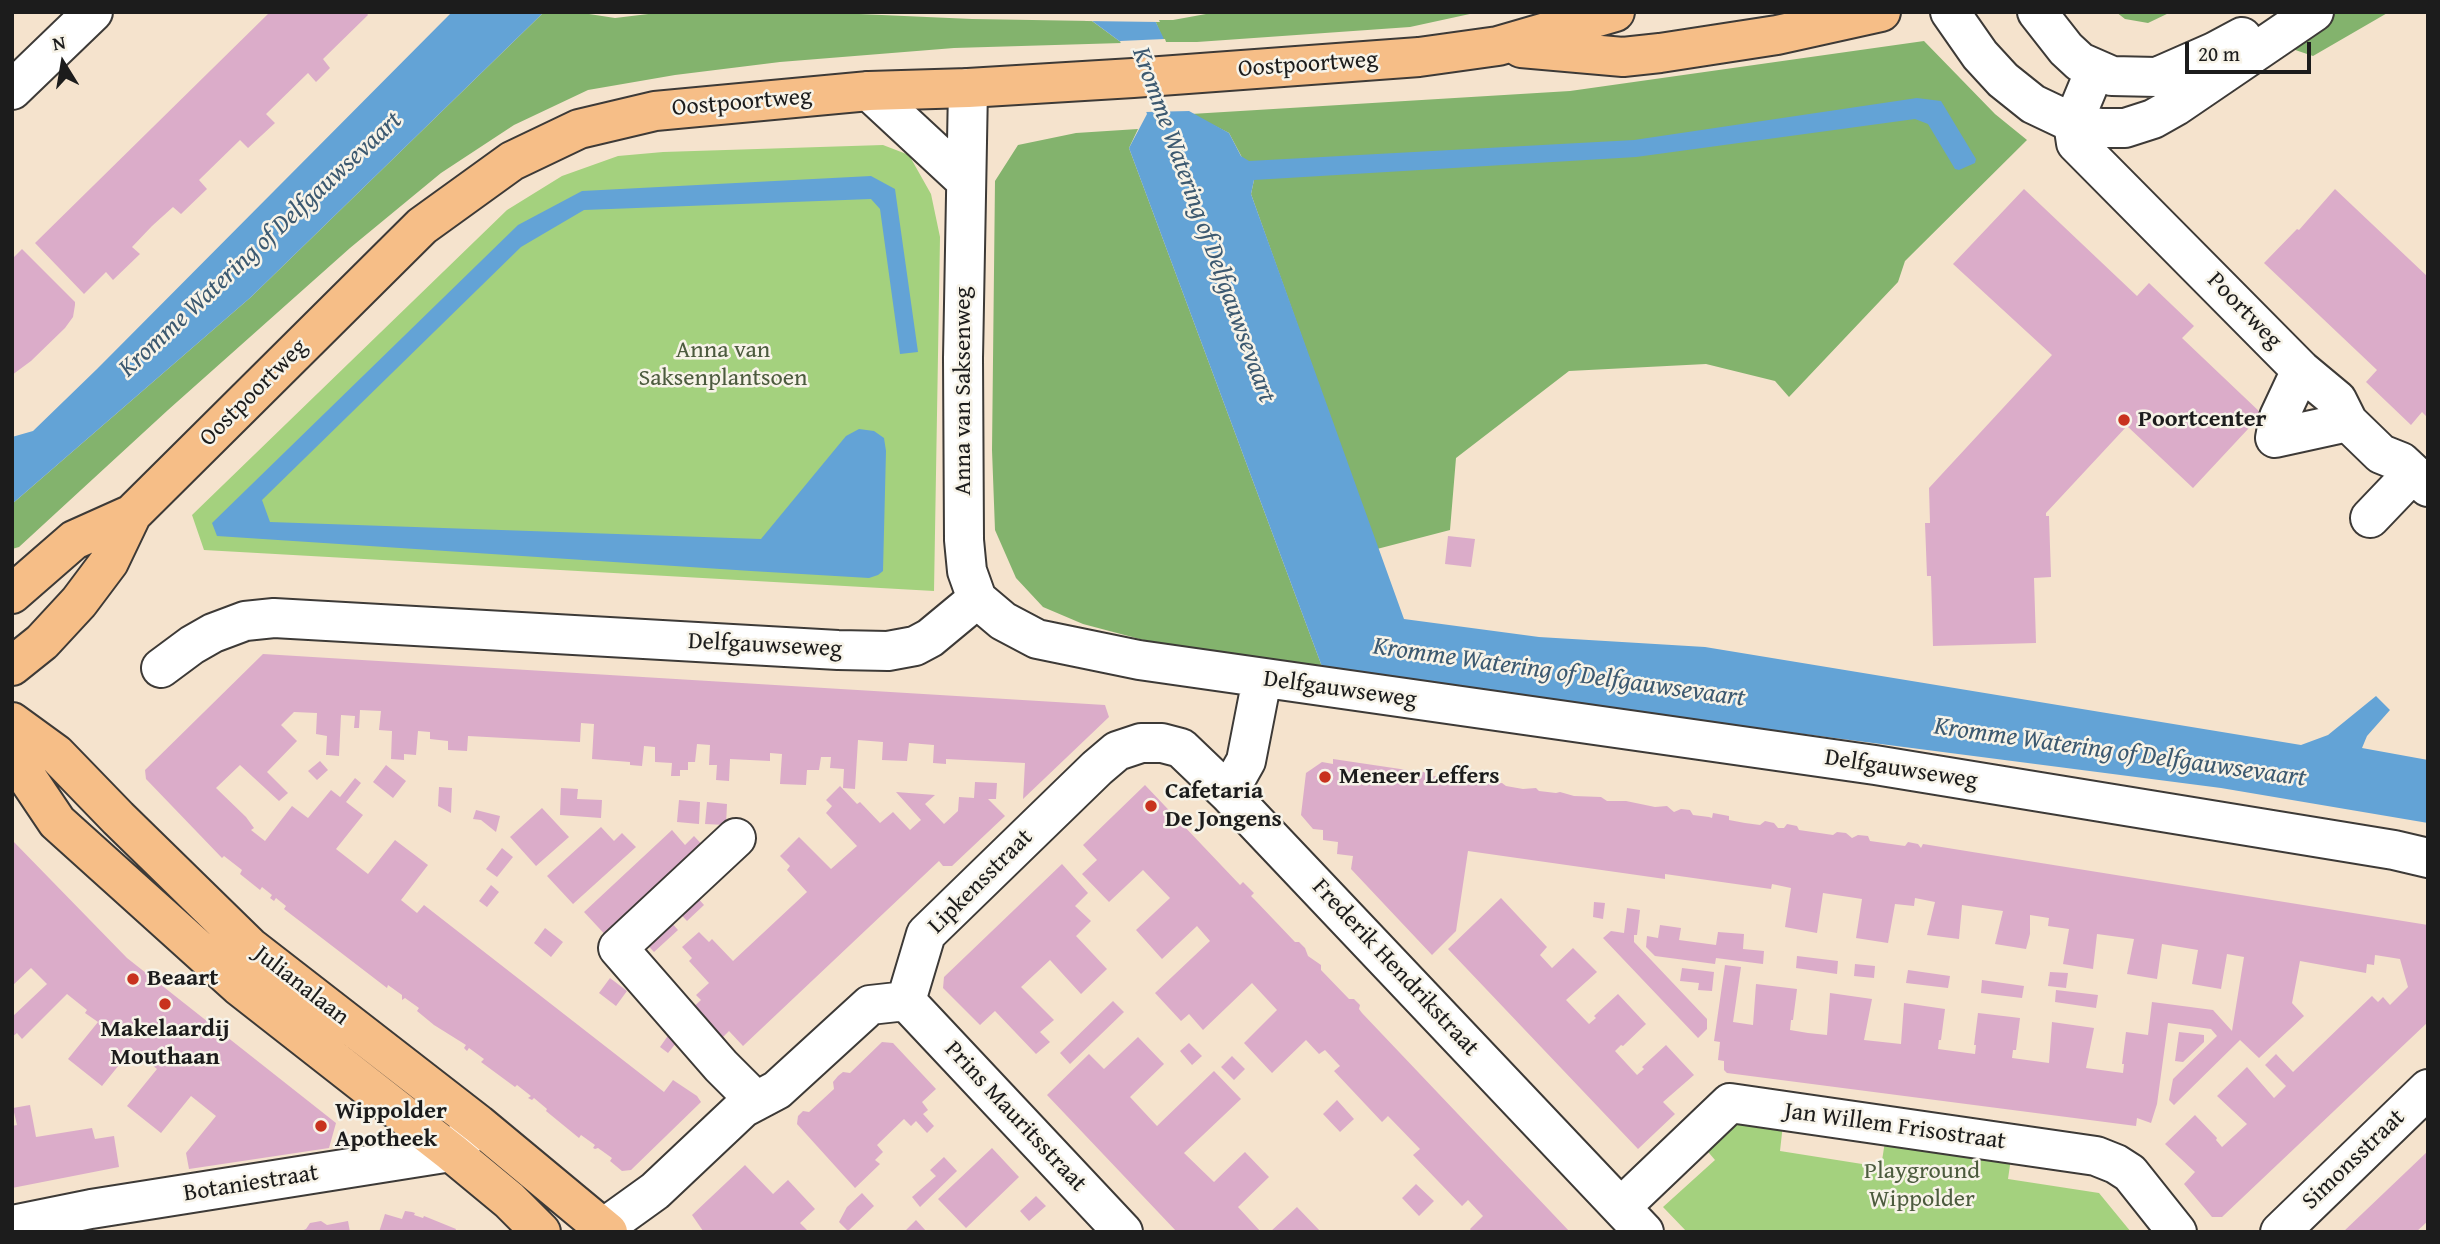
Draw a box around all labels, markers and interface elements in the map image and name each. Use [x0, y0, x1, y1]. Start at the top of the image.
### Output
text: N [50, 27, 68, 57]
north arrow [28, 28, 98, 98]
scale bar [2188, 28, 2314, 72]
text: 20 m [2198, 38, 2240, 69]
water label: Kromme Watering of Delfgauwsevaart [1124, 43, 1282, 407]
street label: Oostpoortweg [1237, 46, 1379, 84]
street label: Oostpoortweg [671, 83, 813, 123]
water label: Kromme Watering of Delfgauwsevaart [113, 106, 409, 384]
street label: Poortweg [2200, 267, 2288, 355]
street label: Anna van Saksenweg [950, 287, 978, 495]
street label: Oostpoortweg [194, 333, 314, 453]
park label: Anna van Saksenplantsoen [638, 337, 808, 393]
place label: Poortcenter [2138, 406, 2267, 434]
marker: Poortcenter [2116, 412, 2132, 428]
street label: Delfgauwseweg [687, 628, 843, 664]
water label: Kromme Watering of Delfgauwsevaart [1371, 631, 1747, 715]
street label: Delfgauwseweg [1262, 665, 1418, 715]
water label: Kromme Watering of Delfgauwsevaart [1932, 711, 2308, 795]
street label: Delfgauwseweg [1823, 744, 1979, 796]
place label: Meneer Leffers [1339, 763, 1500, 791]
marker: Meneer Leffers [1317, 769, 1333, 785]
place label: Cafetaria De Jongens [1165, 778, 1282, 834]
marker: Cafetaria De Jongens [1143, 798, 1159, 814]
street label: Lipkensstraat [923, 824, 1039, 940]
street label: Frederik Hendrikstraat [1305, 873, 1485, 1063]
street label: Julianalaan [248, 940, 354, 1032]
place label: Beaart [147, 965, 218, 993]
marker: Beaart [125, 971, 141, 987]
marker: Makelaardij Mouthaan [157, 996, 173, 1012]
place label: Makelaardij Mouthaan [100, 1016, 230, 1072]
street label: Prins Mauritsstraat [938, 1036, 1092, 1198]
street label: Jan Willem Frisostraat [1782, 1097, 2008, 1157]
place label: Wippolder Apotheek [335, 1098, 447, 1154]
street label: Simonsstraat [2296, 1104, 2412, 1216]
marker: Wippolder Apotheek [313, 1118, 329, 1134]
park label: Playground Wippolder [1864, 1158, 1980, 1214]
street label: Botaniestraat [182, 1159, 320, 1209]

